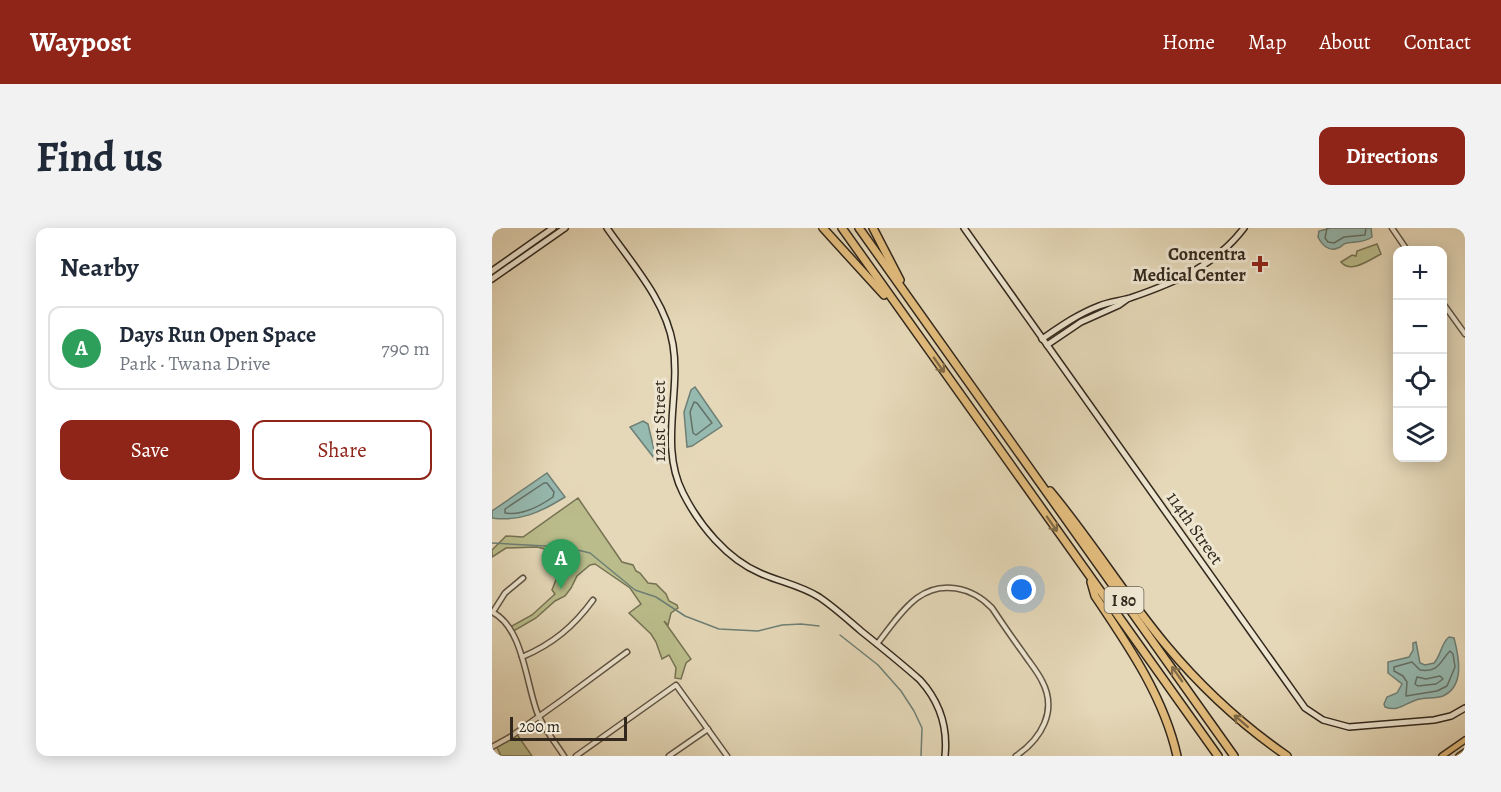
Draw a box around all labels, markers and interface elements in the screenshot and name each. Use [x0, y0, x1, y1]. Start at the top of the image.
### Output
text: Waypost [30, 23, 131, 61]
text: Home [1162, 28, 1215, 56]
text: Map [1248, 28, 1286, 56]
text: About [1319, 28, 1371, 56]
text: Contact [1404, 28, 1471, 56]
button: Directions [1319, 127, 1465, 185]
text: Find us [36, 128, 163, 185]
place label: Concentra Medical Center [1133, 242, 1247, 287]
map controls [1393, 246, 1447, 462]
button: + [1393, 246, 1447, 300]
text: Nearby [60, 250, 139, 285]
marker: Concentra Medical Center [1251, 255, 1269, 273]
button: − [1393, 300, 1447, 354]
text: Days Run Open Space [119, 320, 316, 350]
text: A [75, 335, 88, 362]
text: 790 m [381, 335, 430, 362]
text: Park · Twana Drive [119, 350, 271, 377]
button: locate [1393, 354, 1447, 408]
one-way arrow [933, 356, 945, 373]
street label: 121st Street [647, 380, 671, 462]
button: layers [1393, 408, 1447, 462]
button: Save [60, 420, 240, 480]
button: Share [252, 420, 432, 480]
street label: 114th Street [1161, 487, 1229, 569]
one-way arrow [1046, 516, 1058, 532]
pin: A [542, 540, 580, 589]
your location [1007, 575, 1036, 604]
road number: I 80 [1104, 587, 1144, 613]
one-way arrow [1171, 666, 1183, 682]
scale bar [510, 714, 627, 742]
one-way arrow [1233, 714, 1249, 727]
text: 200 m [519, 716, 560, 738]

